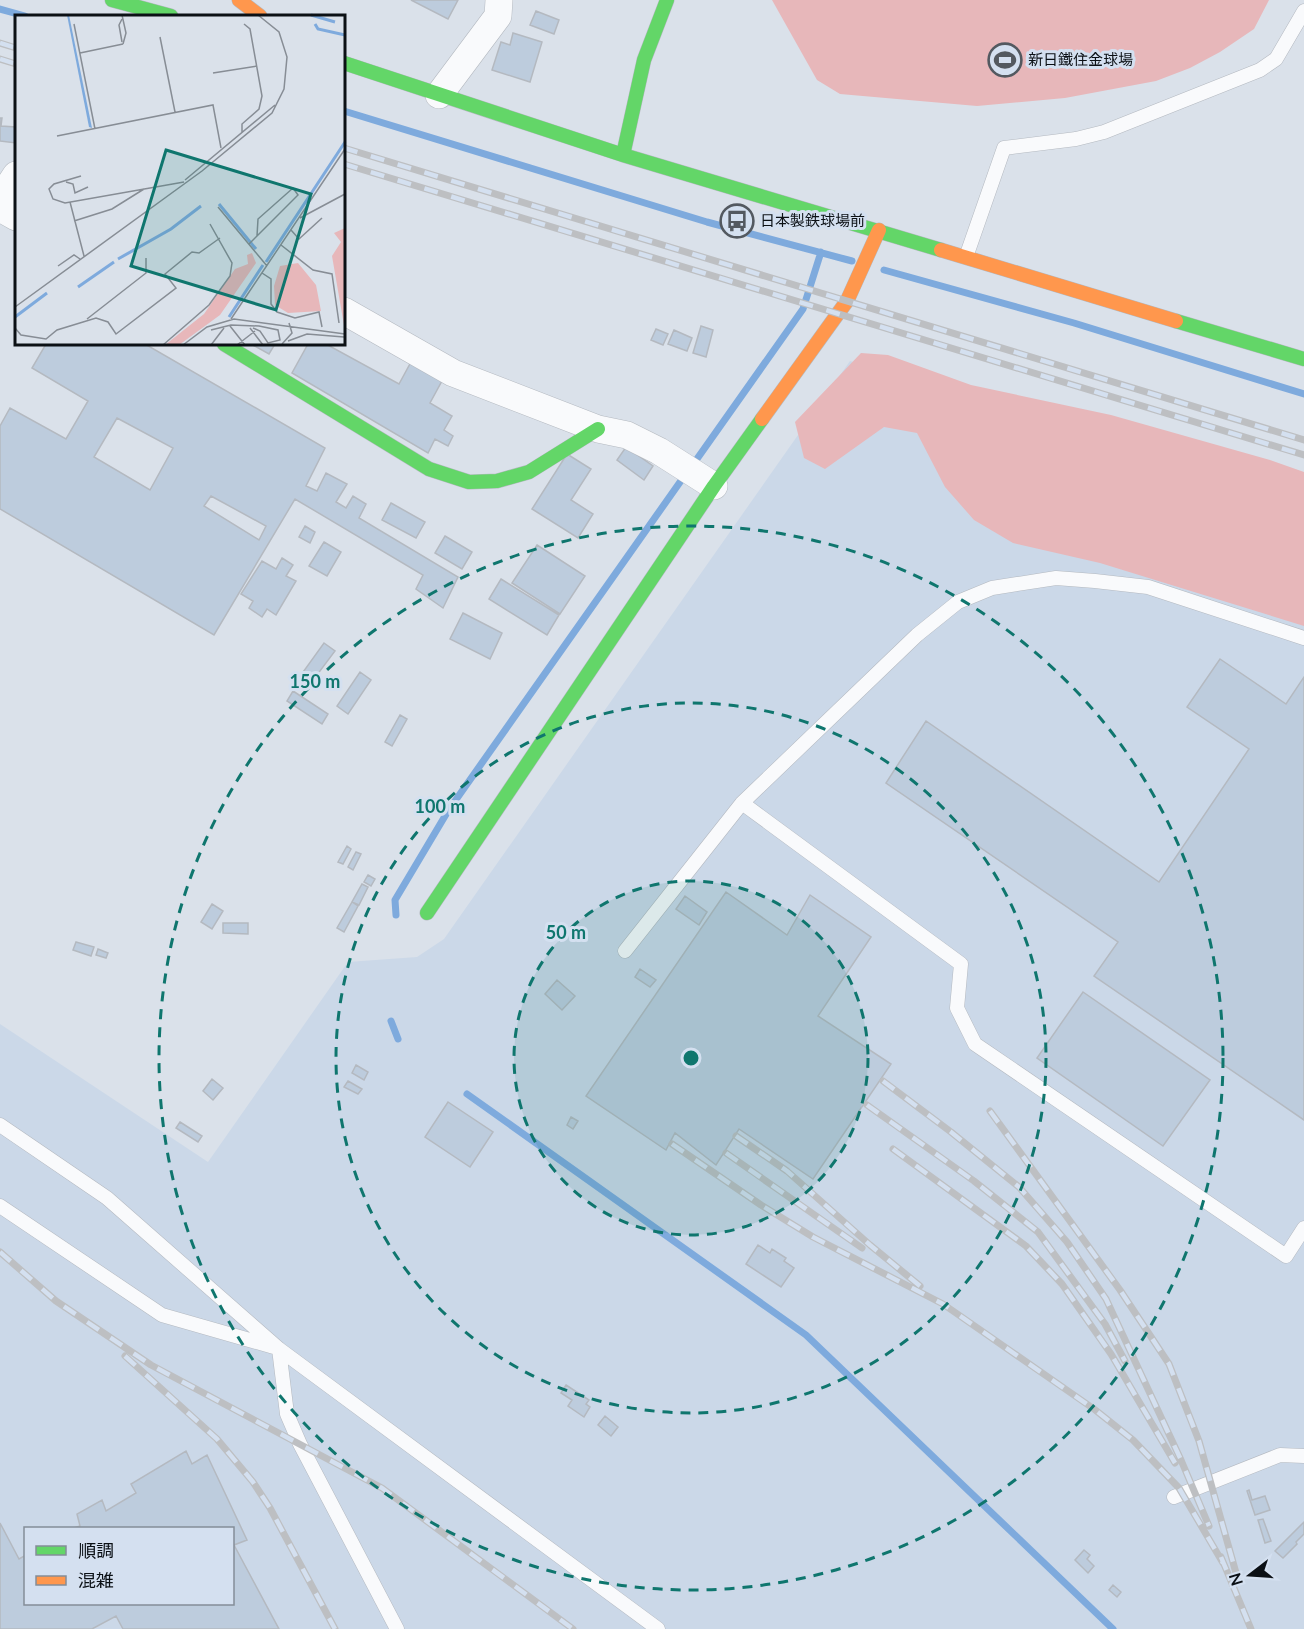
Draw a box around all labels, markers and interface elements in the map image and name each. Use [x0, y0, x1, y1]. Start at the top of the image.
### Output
inset map [15, 15, 345, 345]
sports icon: 新日鐵住金球場 [987, 42, 1023, 78]
place label: 新日鐵住金球場 [1028, 50, 1133, 68]
bus stop icon: 日本製鉄球場前 [719, 203, 755, 239]
place label: 日本製鉄球場前 [760, 211, 865, 229]
text: 150 m [290, 670, 340, 692]
text: 100 m [415, 795, 465, 817]
text: 50 m [546, 921, 586, 943]
centre of rings [681, 1048, 701, 1068]
legend [24, 1527, 234, 1605]
text: 順調 [78, 1539, 114, 1561]
north arrow [1220, 1545, 1280, 1605]
text: 混雑 [78, 1569, 114, 1591]
text: N [1224, 1571, 1246, 1588]

